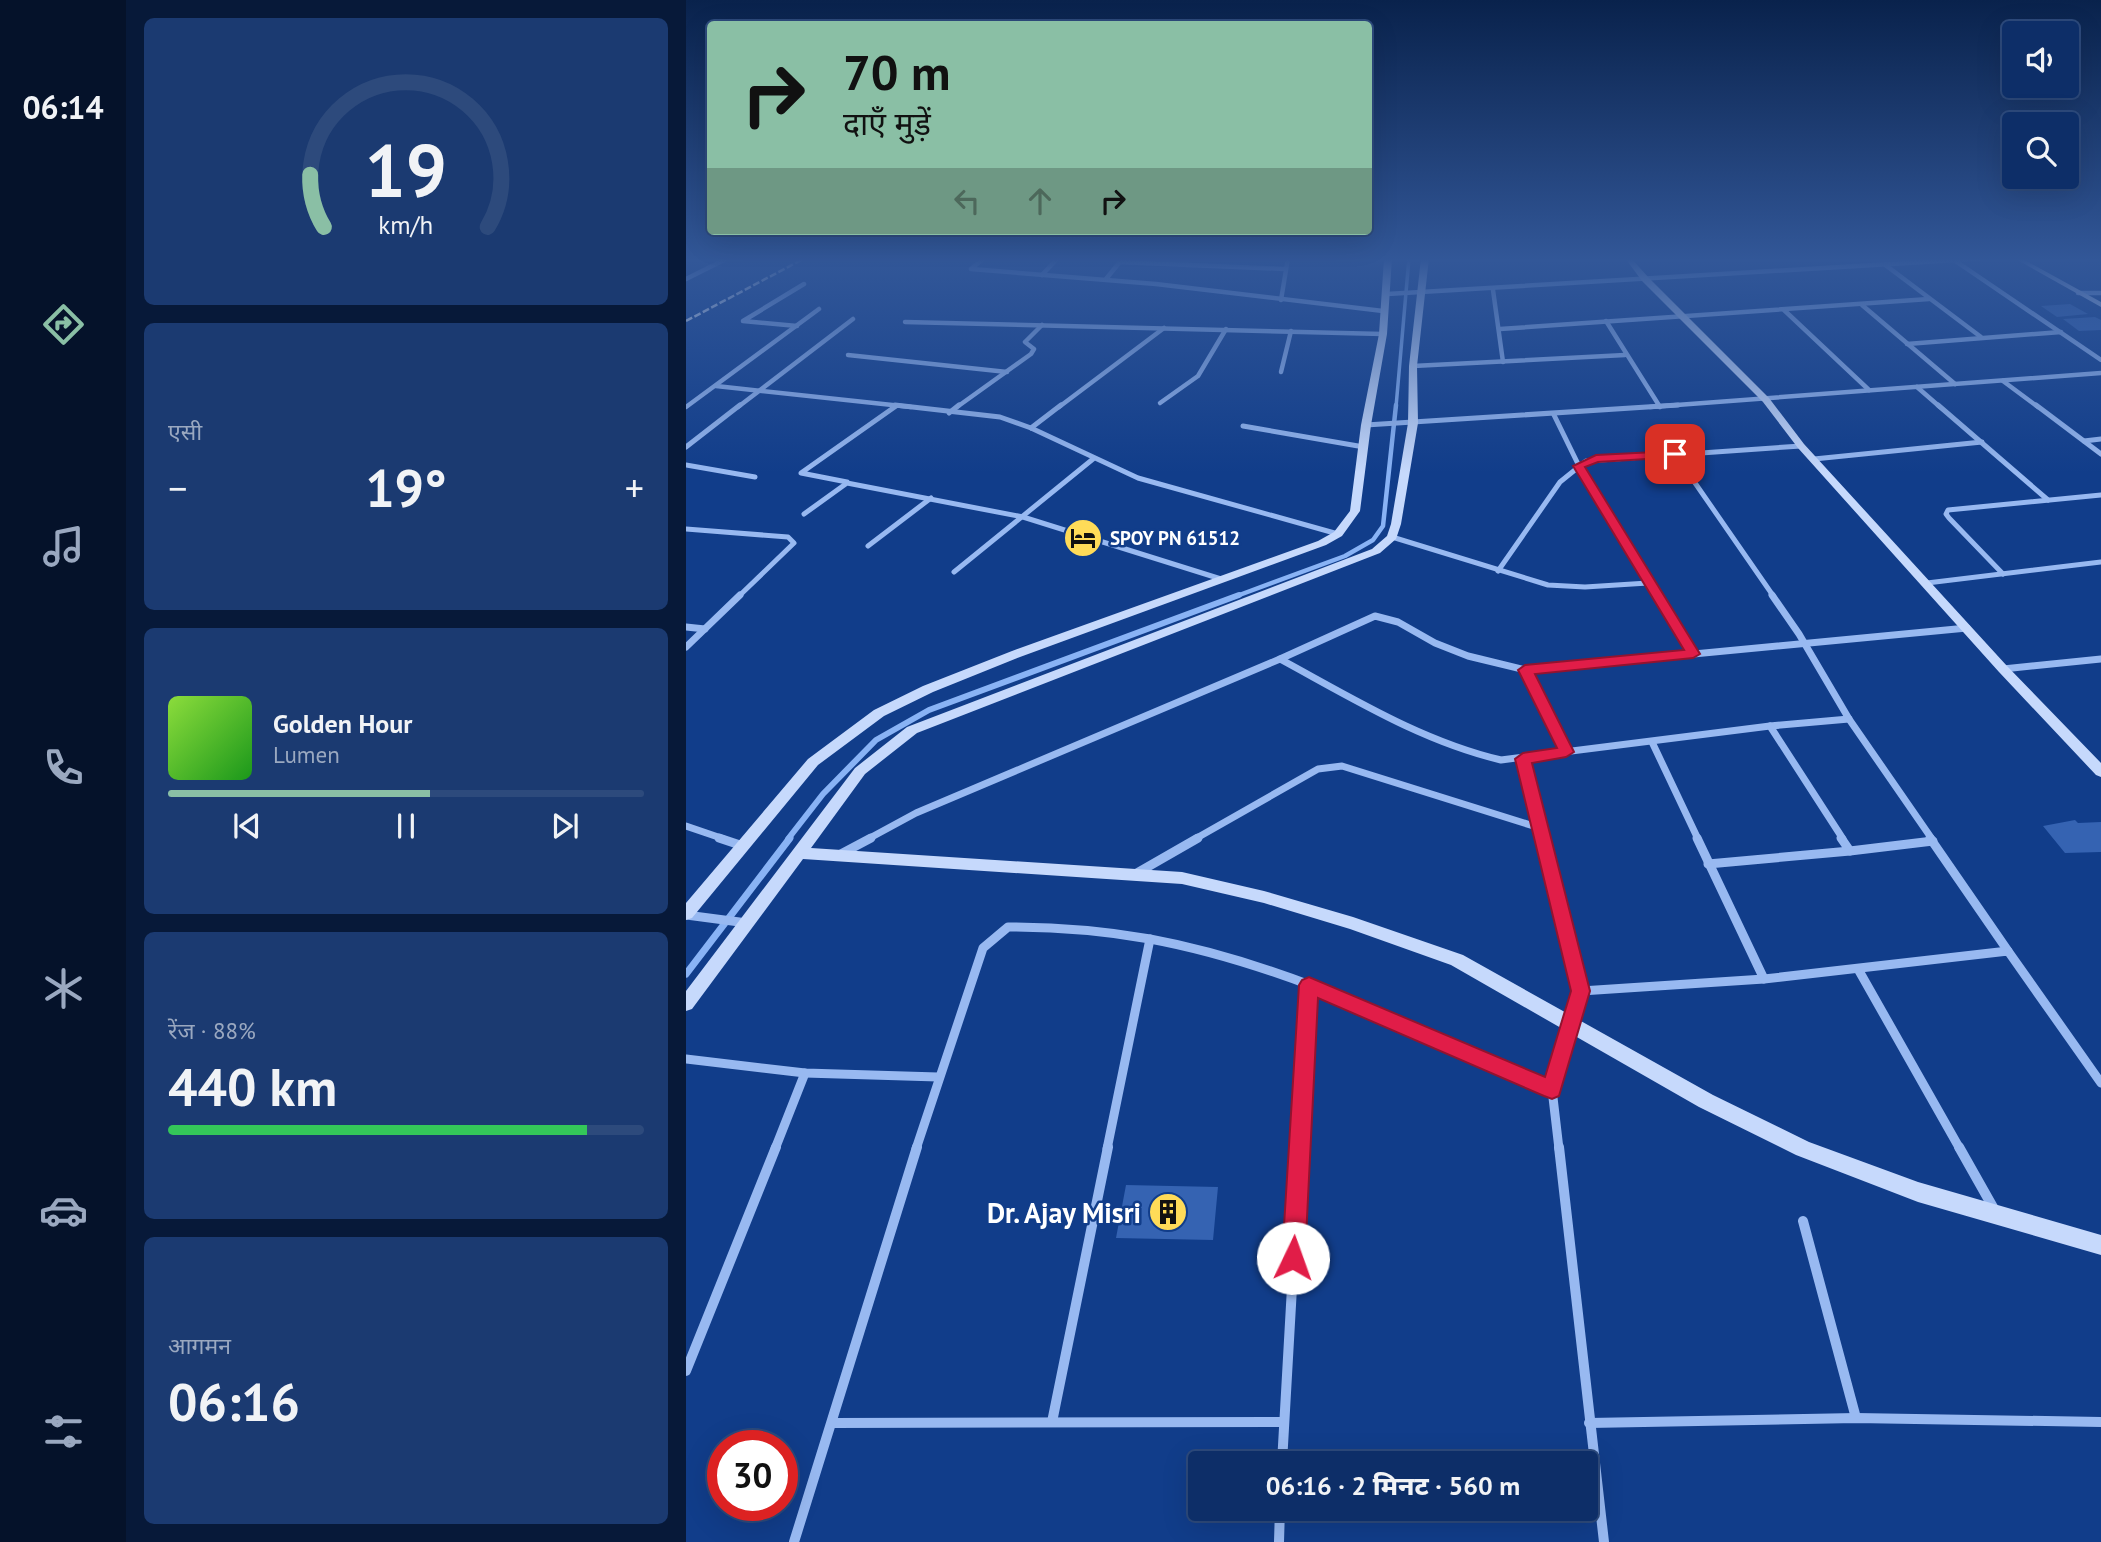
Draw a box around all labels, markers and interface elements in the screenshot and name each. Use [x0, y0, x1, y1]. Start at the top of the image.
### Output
map controls [2002, 21, 2079, 189]
button: sound [2002, 21, 2079, 98]
text: 70 m [843, 40, 950, 104]
icon: right [728, 49, 819, 140]
text: 06:14 [22, 86, 104, 128]
text: दाएँ मुड़ें [843, 102, 931, 144]
button: search [2002, 112, 2079, 189]
text: 19 [365, 124, 447, 218]
icon: left [948, 182, 986, 220]
icon: ahead [1021, 182, 1059, 220]
icon: right [1094, 182, 1132, 220]
text: km/h [379, 209, 433, 241]
icon: directions [39, 300, 88, 349]
text: एसी [168, 417, 202, 446]
pin [1645, 424, 1705, 484]
icon: arrive [1656, 435, 1694, 473]
text: 19° [365, 454, 447, 521]
text: − [168, 463, 187, 512]
text: + [625, 463, 644, 512]
hotel icon: SPOY PN 61512 [1062, 517, 1104, 559]
icon: music [39, 522, 88, 571]
place label: SPOY PN 61512 [1110, 526, 1240, 550]
text: Golden Hour [273, 707, 412, 740]
text: Lumen [273, 740, 340, 769]
icon: phone [39, 743, 88, 792]
icon: previous [228, 807, 266, 845]
icon: pause [387, 807, 425, 845]
icon: next [546, 807, 584, 845]
icon: climate [39, 964, 88, 1013]
text: रेंज · 88% [168, 1016, 256, 1045]
text: 440 km [168, 1053, 337, 1120]
icon: car [39, 1186, 88, 1235]
building icon: Dr. Ajay Misri [1147, 1191, 1189, 1233]
place label: Dr. Ajay Misri [987, 1194, 1141, 1231]
position arrow [1256, 1221, 1330, 1295]
text: आगमन [168, 1331, 231, 1360]
text: 06:16 [168, 1368, 300, 1435]
icon: filters [39, 1407, 88, 1456]
speed limit sign: 30 [707, 1430, 798, 1521]
text: 06:16 · 2 मिनट · 560 m [1266, 1469, 1520, 1502]

